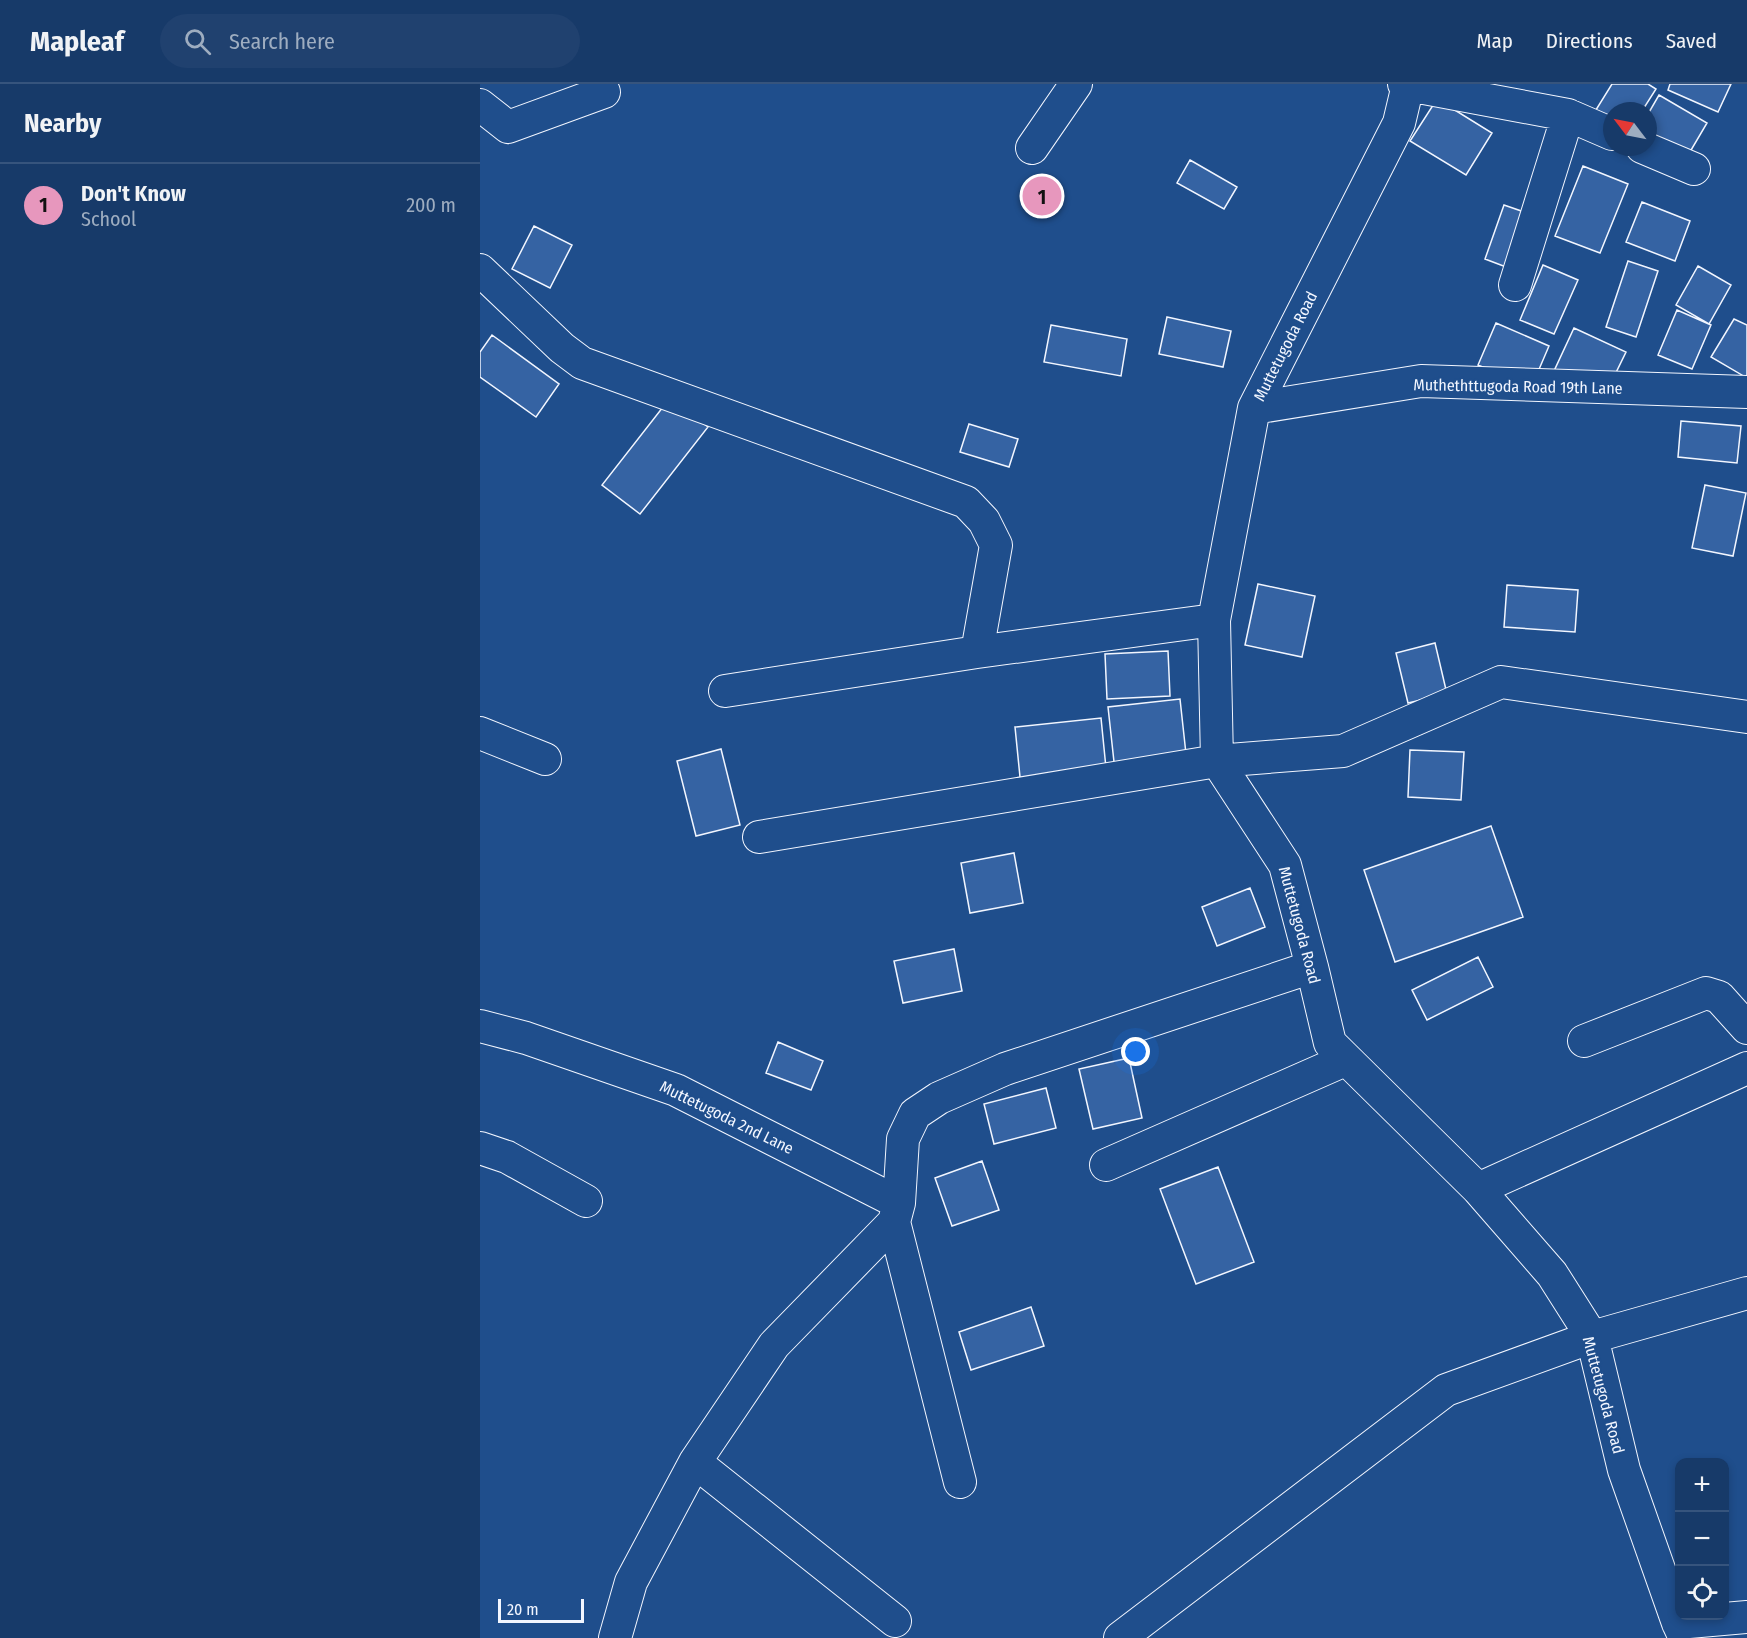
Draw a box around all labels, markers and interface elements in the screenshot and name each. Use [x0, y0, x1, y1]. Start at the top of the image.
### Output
search box [160, 14, 580, 68]
text: Mapleaf [30, 25, 124, 58]
icon: search [181, 25, 214, 58]
text: Search here [229, 28, 335, 55]
text: Map [1476, 28, 1513, 54]
text: Directions [1546, 28, 1633, 54]
text: Saved [1666, 28, 1717, 54]
north arrow [1603, 102, 1657, 156]
text: Nearby [24, 108, 101, 139]
pin: 1 [1022, 174, 1062, 218]
text: Don't Know [81, 180, 186, 207]
text: 1 [39, 193, 48, 217]
text: 200 m [406, 193, 456, 217]
text: School [81, 207, 136, 231]
street label: Muttetugoda Road [1250, 288, 1321, 404]
street label: Muthethttugoda Road 19th Lane [1413, 375, 1623, 398]
street label: Muttetugoda Road [1275, 864, 1324, 986]
your location [1121, 1037, 1150, 1066]
street label: Muttetugoda 2nd Lane [657, 1077, 797, 1158]
street label: Muttetugoda Road [1579, 1334, 1628, 1456]
map controls [1675, 1458, 1729, 1620]
button: + [1675, 1458, 1729, 1512]
button: − [1675, 1512, 1729, 1566]
button: locate [1675, 1566, 1729, 1620]
scale bar [498, 1596, 584, 1624]
text: 20 m [507, 1600, 538, 1619]

